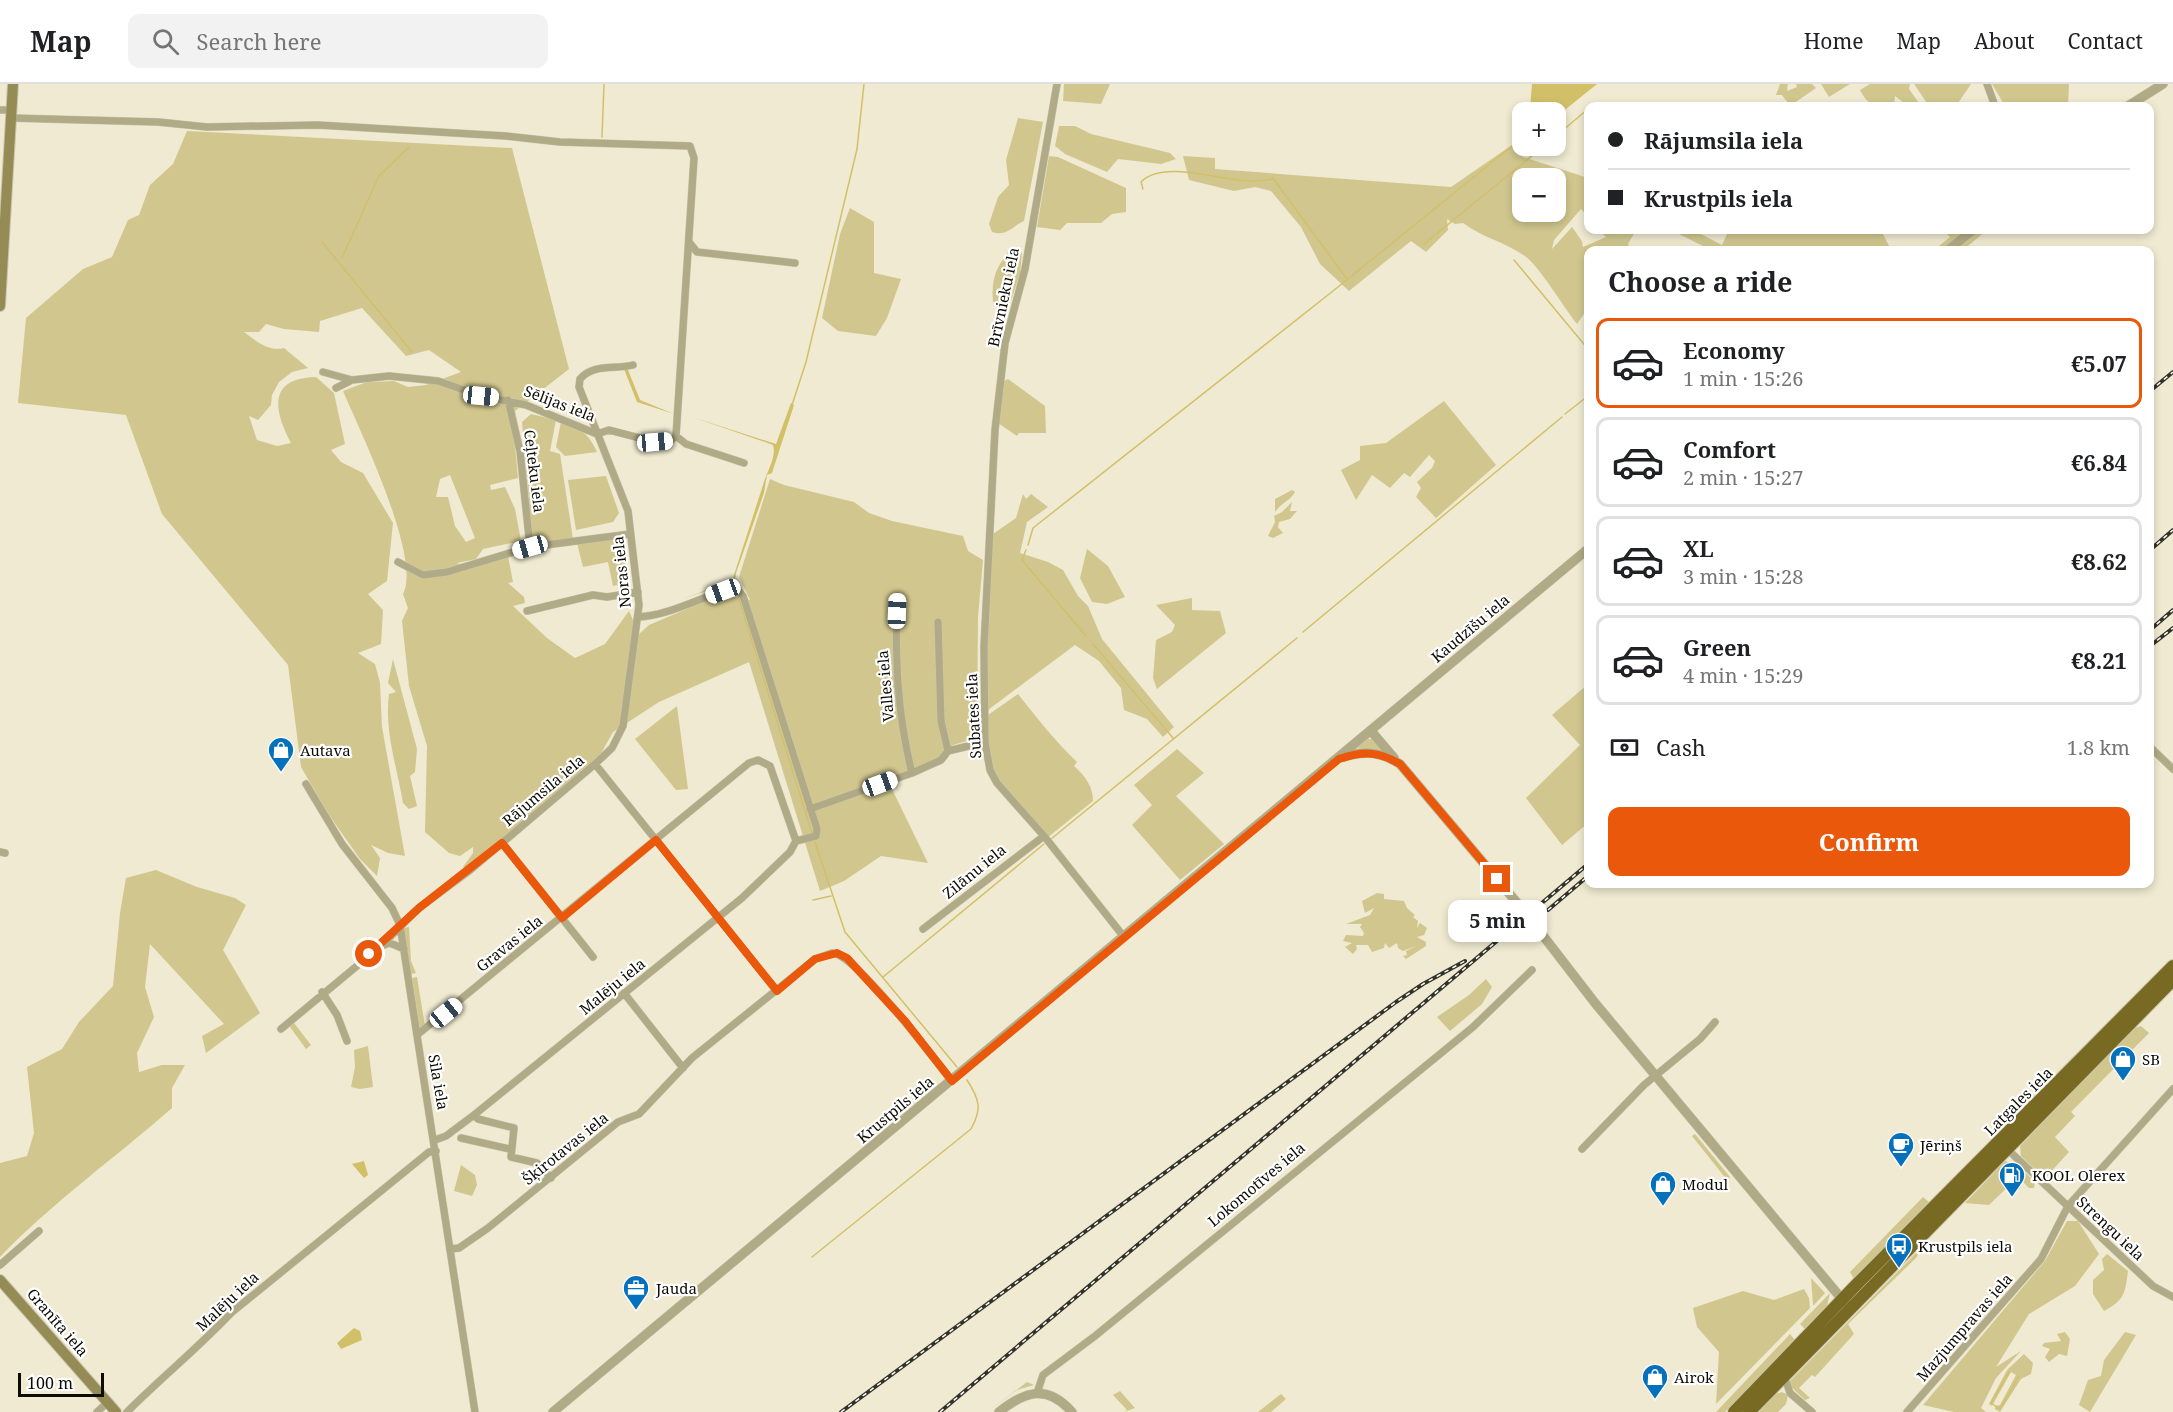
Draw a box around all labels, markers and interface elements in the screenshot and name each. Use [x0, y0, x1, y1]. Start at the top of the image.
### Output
search box [128, 14, 548, 68]
text: Map [30, 22, 92, 60]
icon: search [149, 25, 182, 58]
text: Search here [197, 26, 321, 56]
text: Home [1804, 27, 1864, 55]
text: Map [1897, 27, 1941, 55]
text: About [1974, 27, 2035, 55]
text: Contact [2068, 27, 2143, 55]
map controls [1512, 102, 1566, 222]
button: + [1512, 102, 1566, 156]
text: Rājumsila iela [1644, 125, 1803, 155]
button: − [1512, 168, 1566, 222]
text: Krustpils iela [1644, 183, 1793, 213]
street label: Brīvnieku iela [983, 246, 1023, 348]
text: Choose a ride [1608, 263, 1793, 300]
text: Economy [1683, 335, 1785, 365]
icon: car [1611, 336, 1665, 390]
text: €5.07 [2071, 348, 2127, 378]
text: 1 min · 15:26 [1683, 365, 1803, 392]
street label: Sēlijas iela [521, 380, 599, 426]
car [462, 385, 500, 407]
street label: Ceļteku iela [520, 428, 550, 514]
car [636, 431, 674, 453]
text: Comfort [1683, 434, 1776, 464]
icon: car [1611, 435, 1665, 489]
text: €6.84 [2071, 447, 2127, 477]
text: 2 min · 15:27 [1683, 464, 1803, 491]
car [510, 533, 550, 561]
text: XL [1683, 533, 1714, 563]
icon: car [1611, 534, 1665, 588]
street label: Noras iela [607, 535, 635, 609]
text: €8.62 [2071, 546, 2127, 576]
text: 3 min · 15:28 [1683, 563, 1803, 590]
car [703, 576, 743, 606]
street label: Kaudzīšu iela [1427, 589, 1513, 667]
car [887, 593, 907, 629]
text: Green [1683, 632, 1751, 662]
icon: car [1611, 633, 1665, 687]
text: €8.21 [2071, 645, 2127, 675]
street label: Valles iela [872, 649, 898, 723]
text: 4 min · 15:29 [1683, 662, 1803, 689]
street label: Subates iela [961, 673, 985, 759]
icon: cash [1608, 731, 1641, 764]
text: Cash [1656, 732, 1706, 762]
text: 1.8 km [2067, 734, 2130, 761]
shop icon: Autava [266, 735, 296, 773]
place label: Autava [300, 740, 351, 760]
street label: Rājumsila iela [498, 750, 588, 830]
car [860, 769, 900, 799]
button: Confirm [1608, 807, 2130, 876]
street label: Zilānu iela [938, 839, 1010, 903]
route end [1483, 865, 1510, 892]
callout: 5 min [1448, 900, 1546, 942]
text: 5 min [1469, 907, 1526, 934]
street label: Gravas iela [472, 910, 546, 976]
route start [355, 940, 382, 967]
street label: Malēju iela [575, 953, 649, 1019]
car [426, 995, 466, 1031]
shop icon: SB [2108, 1044, 2138, 1082]
place label: SB [2142, 1049, 2160, 1069]
street label: Sila iela [424, 1053, 454, 1111]
street label: Latgales iela [1980, 1063, 2056, 1139]
street label: Krustpils iela [852, 1071, 938, 1147]
street label: Šķirotavas iela [518, 1107, 612, 1189]
cafe icon: Jēriņš [1886, 1130, 1916, 1168]
place label: Jēriņš [1919, 1135, 1962, 1155]
street label: Lokomotīves iela [1203, 1137, 1309, 1231]
fuel station icon: KOOL Olerex [1997, 1160, 2027, 1198]
place label: KOOL Olerex [2032, 1165, 2126, 1185]
shop icon: Modul [1648, 1169, 1678, 1207]
place label: Modul [1682, 1174, 1728, 1194]
street label: Strengu iela [2073, 1191, 2149, 1265]
bus stop icon: Krustpils iela [1884, 1231, 1914, 1269]
place label: Krustpils iela [1918, 1236, 2012, 1256]
street label: Malēju iela [191, 1267, 263, 1335]
street label: Mazjumpravas iela [1912, 1269, 2016, 1385]
office icon: Jauda [621, 1273, 651, 1311]
place label: Jauda [655, 1278, 697, 1298]
street label: Granīta iela [23, 1284, 93, 1360]
shop icon: Airok [1640, 1362, 1670, 1400]
place label: Airok [1674, 1367, 1714, 1387]
scale bar [18, 1370, 104, 1398]
text: 100 m [27, 1372, 73, 1394]

